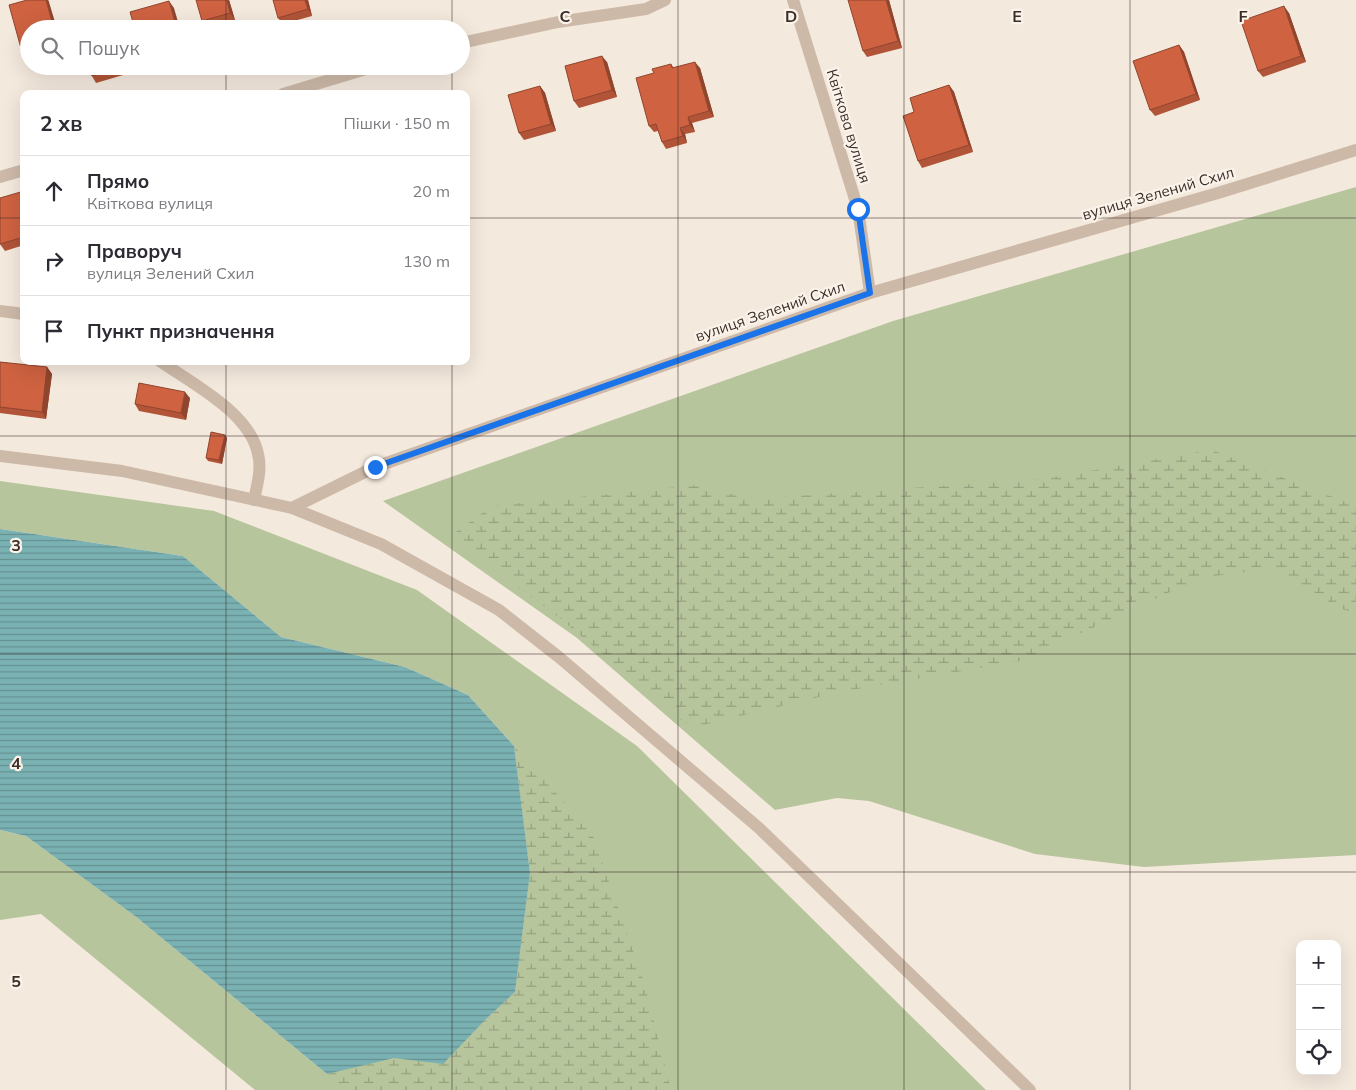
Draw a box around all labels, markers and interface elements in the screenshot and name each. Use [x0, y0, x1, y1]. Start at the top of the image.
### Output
text: C [560, 6, 571, 26]
text: D [785, 6, 797, 26]
text: E [1012, 6, 1022, 26]
text: F [1238, 6, 1248, 26]
search box [20, 20, 470, 75]
icon: search [38, 34, 66, 62]
text: Пошук [78, 36, 140, 60]
street label: Квіткова вулиця [823, 67, 875, 185]
text: 2 хв [40, 110, 82, 136]
text: Пішки · 150 m [344, 113, 450, 133]
street label: вулиця Зелений Схил [1080, 162, 1236, 224]
text: Прямо [87, 169, 149, 193]
icon: ahead [40, 177, 68, 205]
text: 20 m [413, 181, 450, 201]
text: Квіткова вулиця [87, 193, 213, 213]
route start [847, 198, 870, 221]
text: Праворуч [87, 239, 182, 263]
icon: right [40, 247, 68, 275]
text: 130 m [403, 251, 450, 271]
text: вулиця Зелений Схил [87, 263, 255, 283]
street label: вулиця Зелений Схил [693, 276, 847, 346]
icon: arrive [40, 317, 68, 345]
text: Пункт призначення [87, 319, 275, 343]
route end [364, 456, 387, 479]
text: 3 [11, 535, 21, 555]
text: 4 [11, 753, 21, 773]
map controls [1296, 940, 1341, 1075]
button: + [1296, 940, 1341, 985]
text: 5 [11, 971, 21, 991]
button: − [1296, 985, 1341, 1030]
button: locate [1296, 1030, 1341, 1075]

